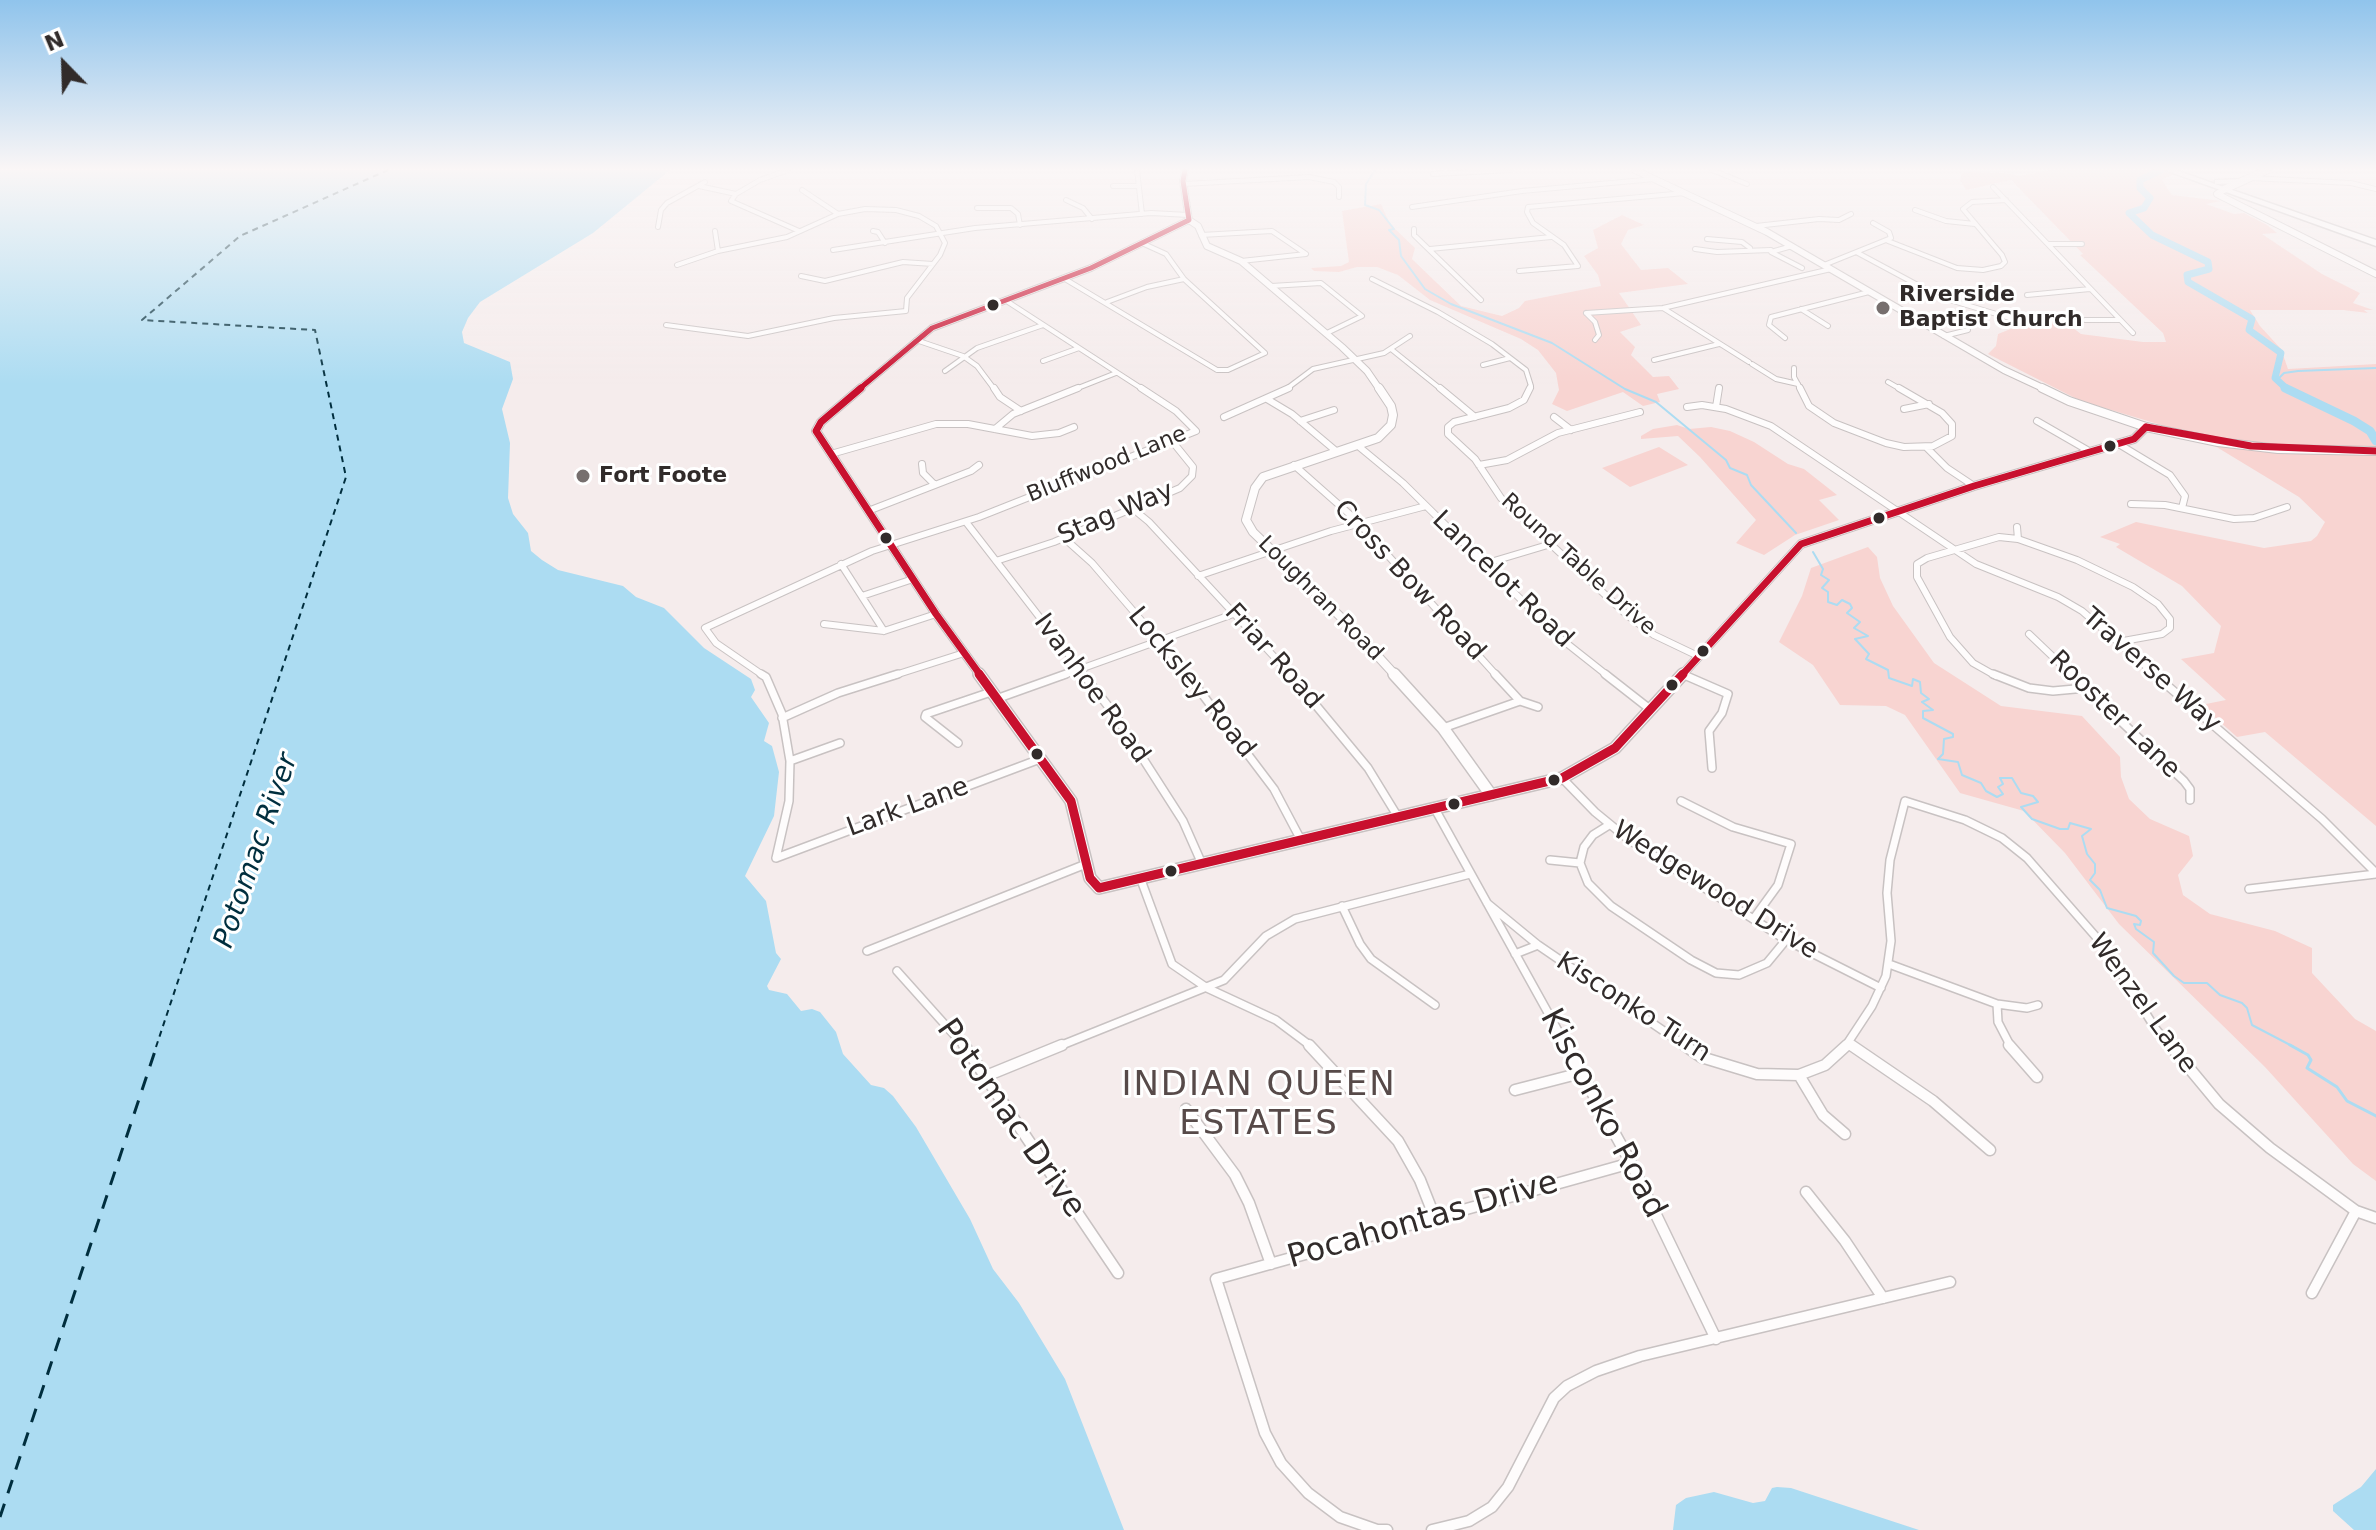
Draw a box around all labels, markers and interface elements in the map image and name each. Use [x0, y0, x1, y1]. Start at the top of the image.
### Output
north arrow [24, 24, 104, 104]
text: N [41, 26, 68, 57]
place label: Riverside Baptist Church [1899, 282, 2083, 334]
unlabelled marker [985, 297, 1001, 313]
marker: Riverside Baptist Church [1874, 299, 1892, 317]
street label: Bluffwood Lane [1024, 421, 1190, 509]
unlabelled marker [2102, 438, 2118, 454]
place label: Fort Foote [599, 463, 727, 489]
marker: Fort Foote [574, 467, 592, 485]
street label: Stag Way [1053, 476, 1179, 552]
street label: Round Table Drive [1495, 489, 1661, 641]
street label: Cross Bow Road [1327, 494, 1491, 668]
street label: Lancelot Road [1425, 505, 1579, 655]
unlabelled marker [1871, 510, 1887, 526]
unlabelled marker [878, 530, 894, 546]
street label: Loughran Road [1252, 531, 1388, 667]
street label: Friar Road [1218, 598, 1328, 716]
street label: Locksley Road [1121, 601, 1261, 765]
street label: Traverse Way [2075, 602, 2227, 740]
street label: Ivanhoe Road [1026, 608, 1156, 770]
unlabelled marker [1695, 643, 1711, 659]
street label: Rooster Lane [2042, 645, 2186, 785]
unlabelled marker [1664, 677, 1680, 693]
unlabelled marker [1029, 746, 1045, 762]
water label: Potomac River [208, 749, 306, 953]
street label: Lark Lane [843, 772, 973, 844]
unlabelled marker [1546, 772, 1562, 788]
unlabelled marker [1446, 796, 1462, 812]
street label: Wedgewood Drive [1607, 815, 1823, 967]
unlabelled marker [1163, 863, 1179, 879]
street label: Wenzel Lane [2081, 928, 2203, 1080]
street label: Kisconko Turn [1550, 946, 1716, 1070]
street label: Kisconko Road [1531, 1003, 1673, 1225]
street label: Potomac Drive [927, 1012, 1093, 1226]
district label: INDIAN QUEEN ESTATES [1121, 1066, 1397, 1146]
street label: Pocahontas Drive [1283, 1164, 1563, 1278]

